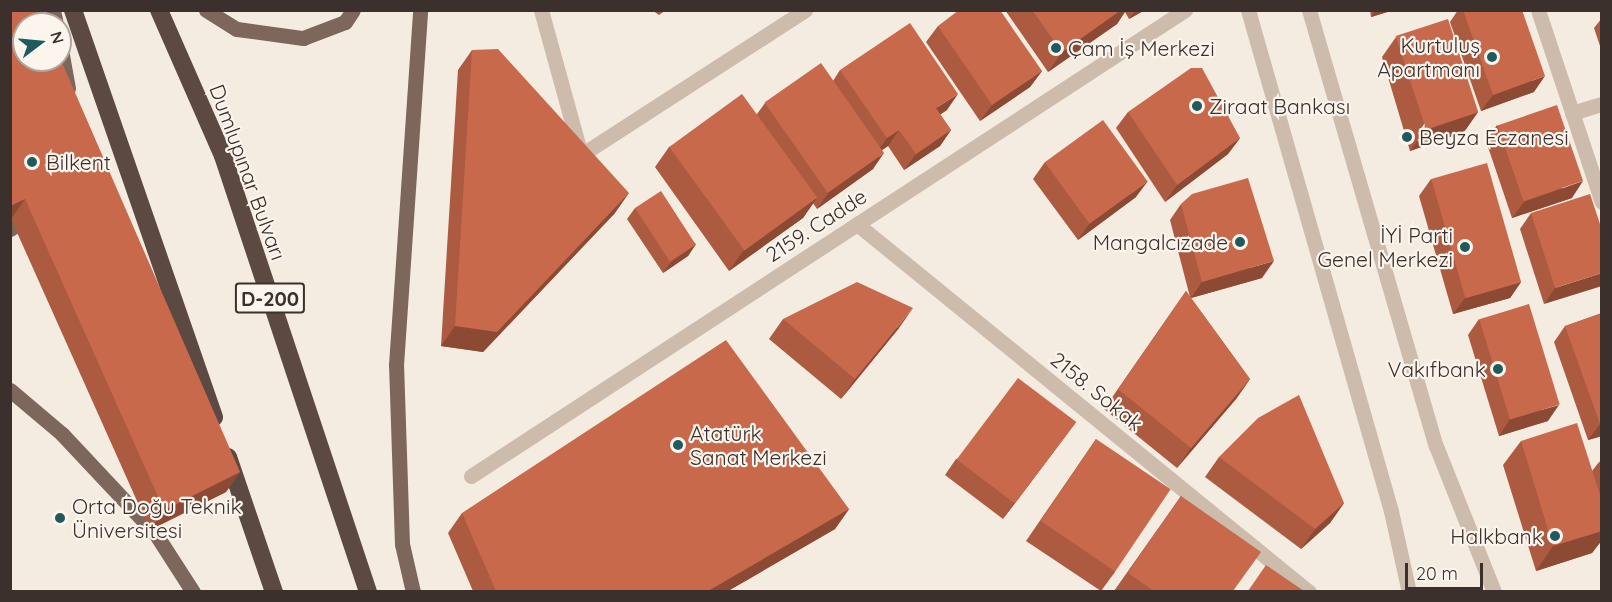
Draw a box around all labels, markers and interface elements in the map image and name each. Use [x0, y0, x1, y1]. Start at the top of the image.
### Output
north arrow [12, 12, 72, 72]
text: N [46, 29, 69, 46]
place label: Kurtuluş Apartmanı [1377, 32, 1480, 82]
place label: Çam İş Merkezi [1068, 35, 1215, 61]
marker: Çam İş Merkezi [1049, 41, 1063, 55]
marker: Kurtuluş Apartmanı [1485, 50, 1499, 64]
street label: Dumlupınar Bulvarı [205, 81, 291, 263]
place label: Ziraat Bankası [1209, 93, 1350, 119]
marker: Ziraat Bankası [1190, 99, 1204, 113]
place label: Beyza Eczanesi [1419, 124, 1569, 150]
marker: Beyza Eczanesi [1400, 130, 1414, 144]
place label: Bilkent [46, 149, 111, 175]
marker: Bilkent [23, 153, 41, 171]
street label: 2159. Cadde [761, 183, 871, 267]
place label: İYİ Parti Genel Merkezi [1317, 222, 1453, 272]
place label: Mangalcızade [1093, 229, 1228, 255]
marker: Mangalcızade [1233, 235, 1247, 249]
marker: İYİ Parti Genel Merkezi [1458, 240, 1472, 254]
road number: D-200 [234, 281, 306, 315]
street label: 2158. Sokak [1046, 346, 1148, 436]
place label: Vakıfbank [1387, 356, 1486, 382]
marker: Vakıfbank [1491, 362, 1505, 376]
place label: Atatürk Sanat Merkezi [690, 420, 827, 470]
marker: Atatürk Sanat Merkezi [671, 438, 685, 452]
place label: Orta Doğu Teknik Üniversitesi [72, 493, 242, 543]
marker: Orta Doğu Teknik Üniversitesi [53, 511, 67, 525]
place label: Halkbank [1450, 523, 1543, 549]
marker: Halkbank [1548, 529, 1562, 543]
scale bar [1408, 551, 1486, 589]
text: 20 m [1416, 562, 1458, 585]

